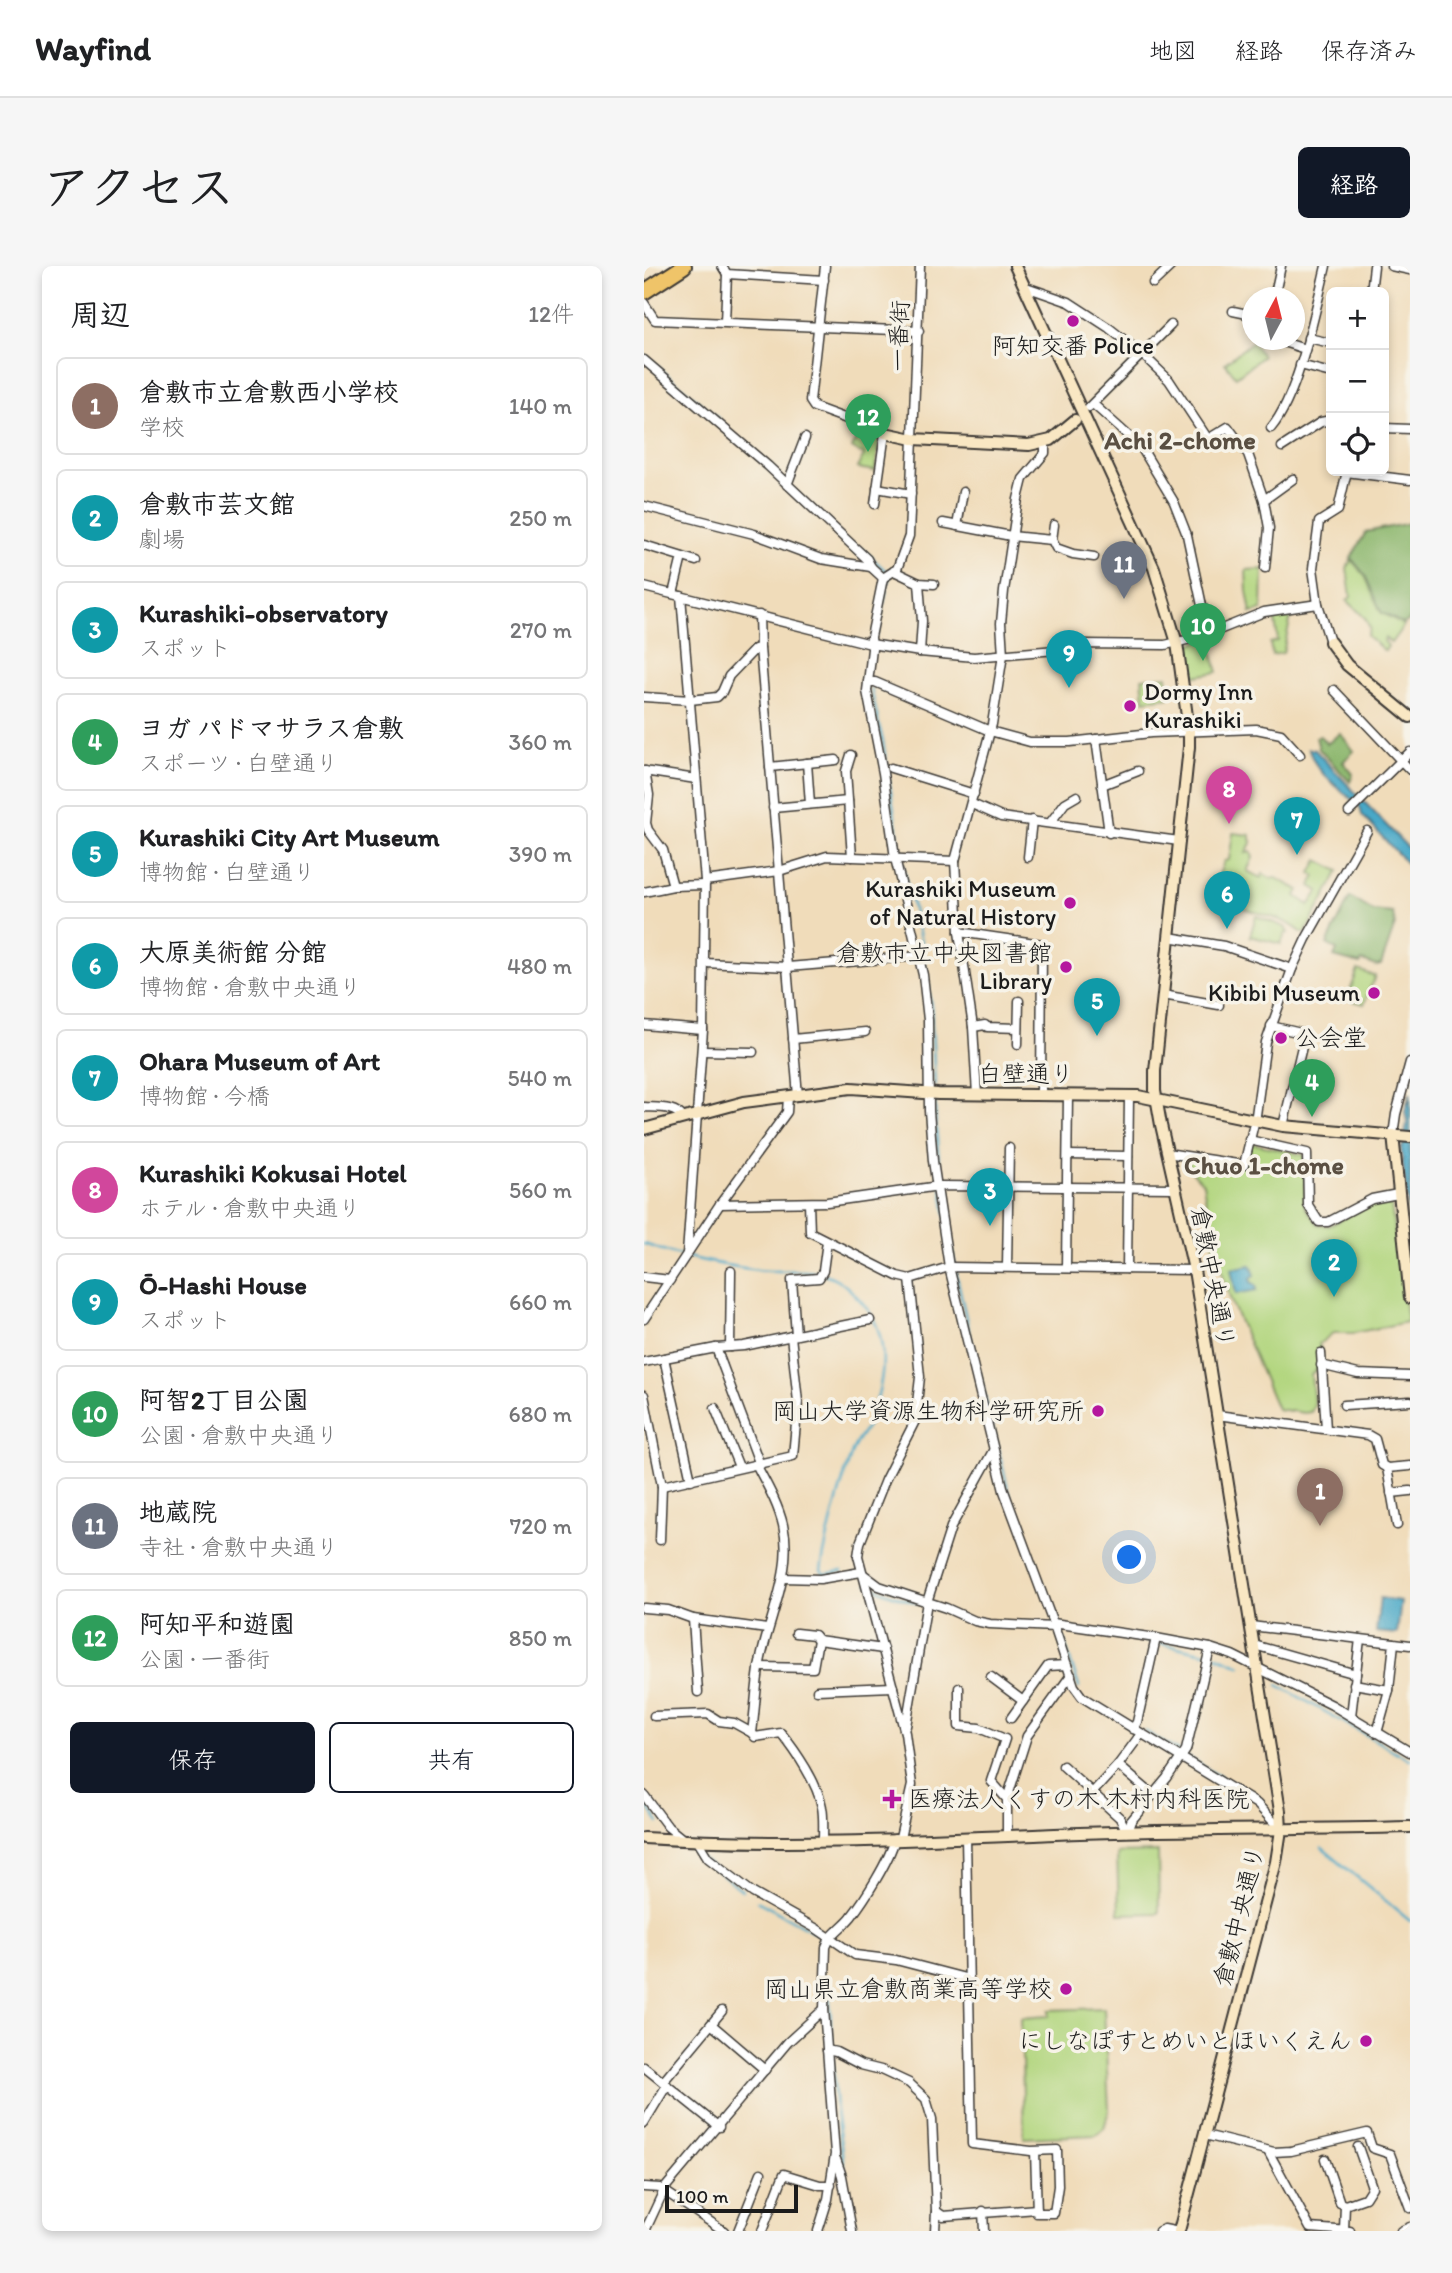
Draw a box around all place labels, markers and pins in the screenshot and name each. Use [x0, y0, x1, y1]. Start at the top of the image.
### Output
marker: 阿知交番 Police [1065, 313, 1081, 329]
place label: 阿知交番 Police [992, 331, 1154, 360]
pin: 12 [845, 394, 891, 452]
pin: 11 [1101, 541, 1147, 599]
pin: 10 [1180, 603, 1226, 661]
pin: 9 [1046, 630, 1092, 688]
place label: Dormy Inn Kurashiki [1144, 677, 1253, 734]
marker: Dormy Inn Kurashiki [1122, 698, 1138, 714]
pin: 8 [1206, 766, 1252, 824]
pin: 7 [1274, 797, 1320, 855]
pin: 6 [1204, 871, 1250, 929]
place label: Kurashiki Museum of Natural History [865, 874, 1056, 931]
marker: Kurashiki Museum of Natural History [1062, 895, 1078, 911]
place label: 倉敷市立中央図書館 Library [836, 938, 1052, 995]
marker: 倉敷市立中央図書館 Library [1058, 959, 1074, 975]
pin: 5 [1074, 978, 1120, 1036]
place label: Kibibi Museum [1208, 978, 1360, 1007]
marker: Kibibi Museum [1366, 985, 1382, 1001]
place label: 公会堂 [1295, 1023, 1367, 1052]
marker: 公会堂 [1273, 1030, 1289, 1046]
pin: 4 [1289, 1059, 1335, 1117]
pin: 3 [967, 1168, 1013, 1226]
pin: 2 [1311, 1239, 1357, 1297]
place label: 岡山大学資源生物科学研究所 [772, 1396, 1084, 1425]
marker: 岡山大学資源生物科学研究所 [1090, 1403, 1106, 1419]
pin: 1 [1297, 1468, 1343, 1526]
place label: 医療法人くすの木 木村内科医院 [908, 1784, 1249, 1813]
marker: 医療法人くすの木 木村内科医院 [882, 1789, 902, 1809]
place label: 岡山県立倉敷商業高等学校 [764, 1974, 1052, 2003]
marker: 岡山県立倉敷商業高等学校 [1058, 1981, 1074, 1997]
place label: にしなぽすとめいとほいくえん [1018, 2026, 1352, 2055]
marker: にしなぽすとめいとほいくえん [1358, 2033, 1374, 2049]

